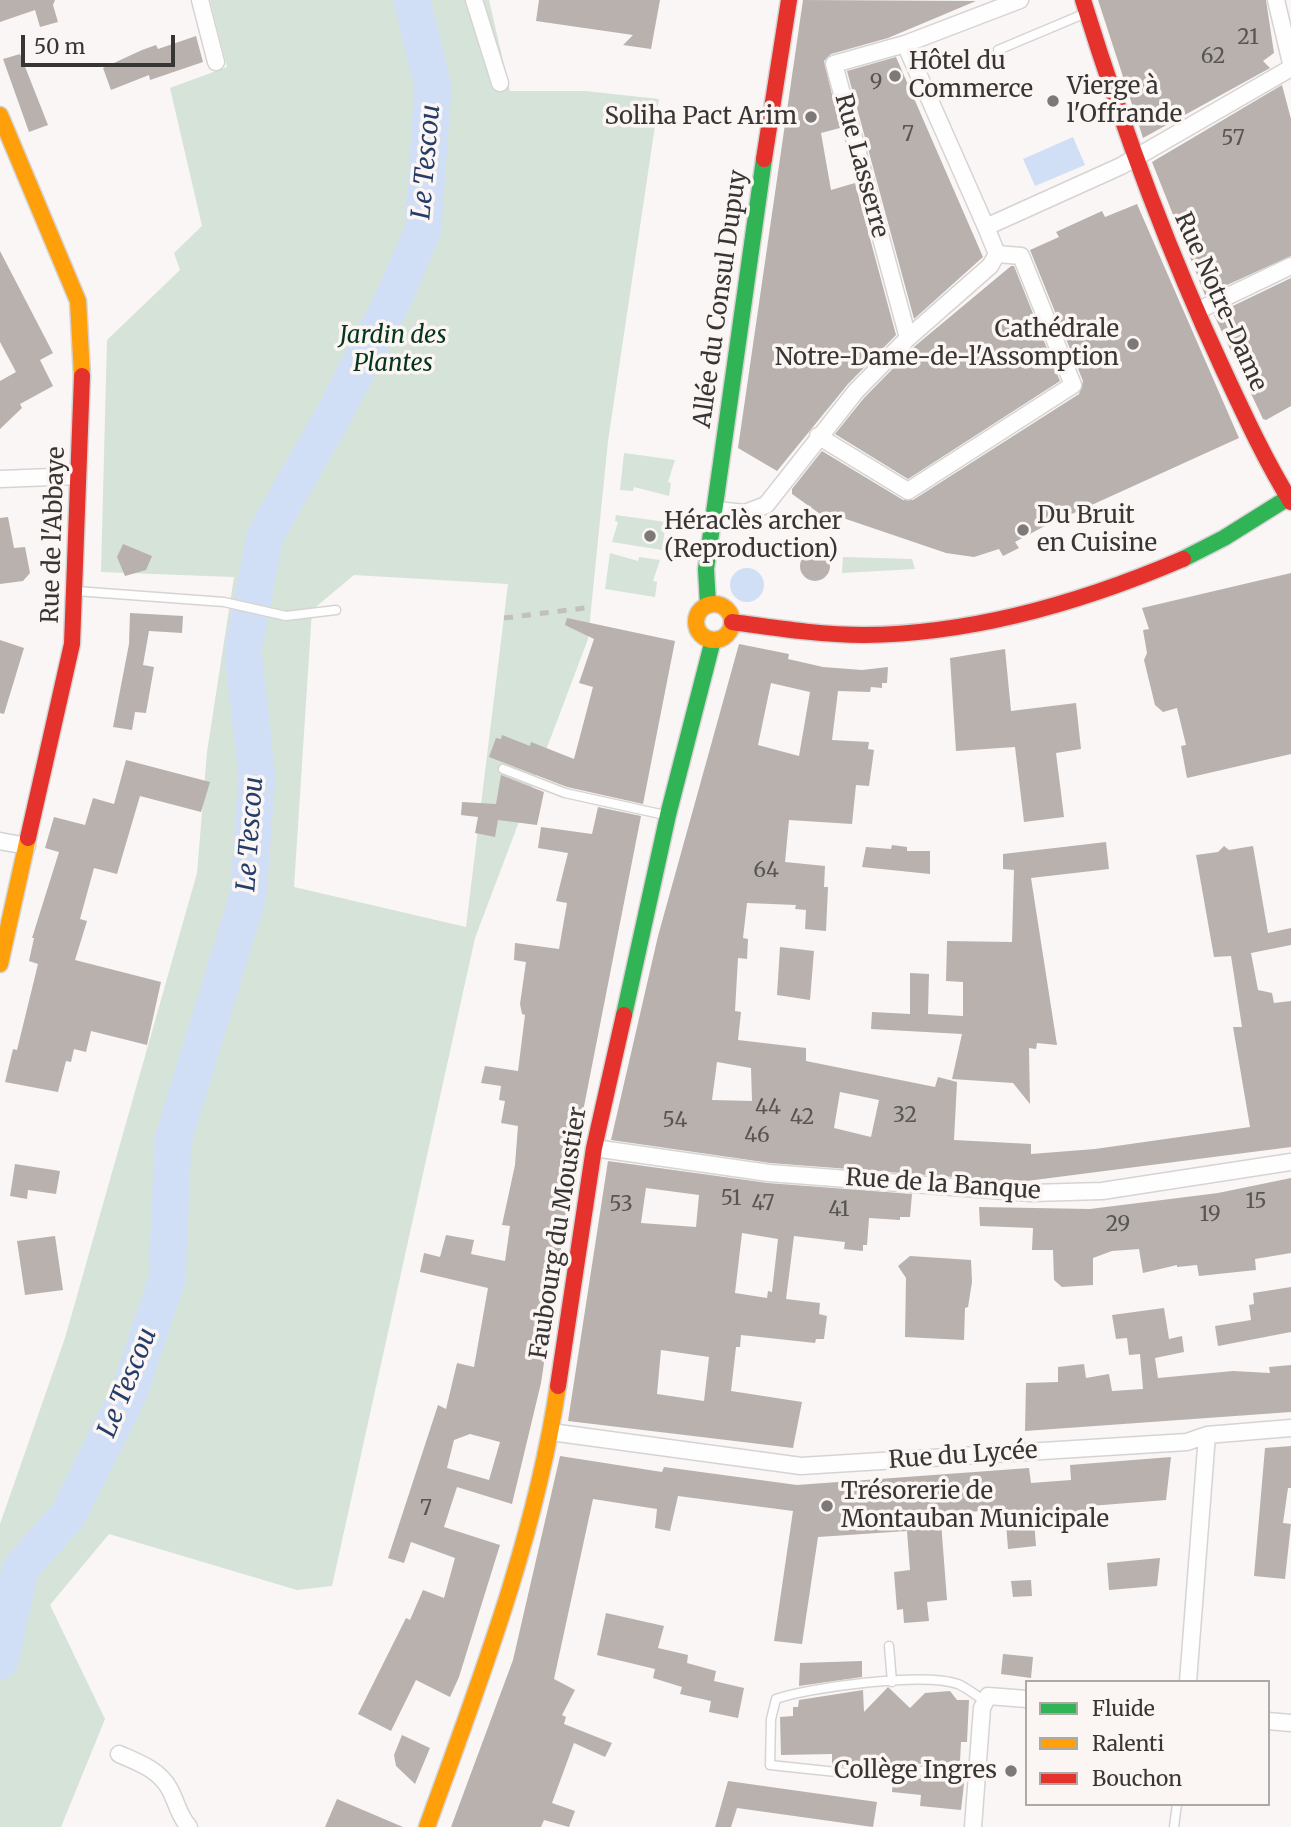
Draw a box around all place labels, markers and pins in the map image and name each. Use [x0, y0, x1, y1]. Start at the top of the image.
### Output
place label: Hôtel du Commerce [909, 48, 1033, 104]
marker: Hôtel du Commerce [887, 68, 903, 84]
place label: Vierge à l'Offrande [1067, 73, 1182, 129]
marker: Vierge à l'Offrande [1045, 93, 1061, 109]
place label: Soliha Pact Arim [604, 103, 797, 131]
marker: Soliha Pact Arim [803, 109, 819, 125]
place label: Cathédrale Notre-Dame-de-l'Assomption [775, 316, 1119, 372]
marker: Cathédrale Notre-Dame-de-l'Assomption [1125, 336, 1141, 352]
place label: Du Bruit en Cuisine [1037, 502, 1157, 558]
place label: Héraclès archer (Reproduction) [664, 508, 842, 564]
marker: Du Bruit en Cuisine [1015, 522, 1031, 538]
marker: Héraclès archer (Reproduction) [642, 528, 658, 544]
place label: Trésorerie de Montauban Municipale [841, 1478, 1109, 1534]
marker: Trésorerie de Montauban Municipale [819, 1498, 835, 1514]
place label: Collège Ingres [834, 1757, 997, 1785]
marker: Collège Ingres [1003, 1763, 1019, 1779]

